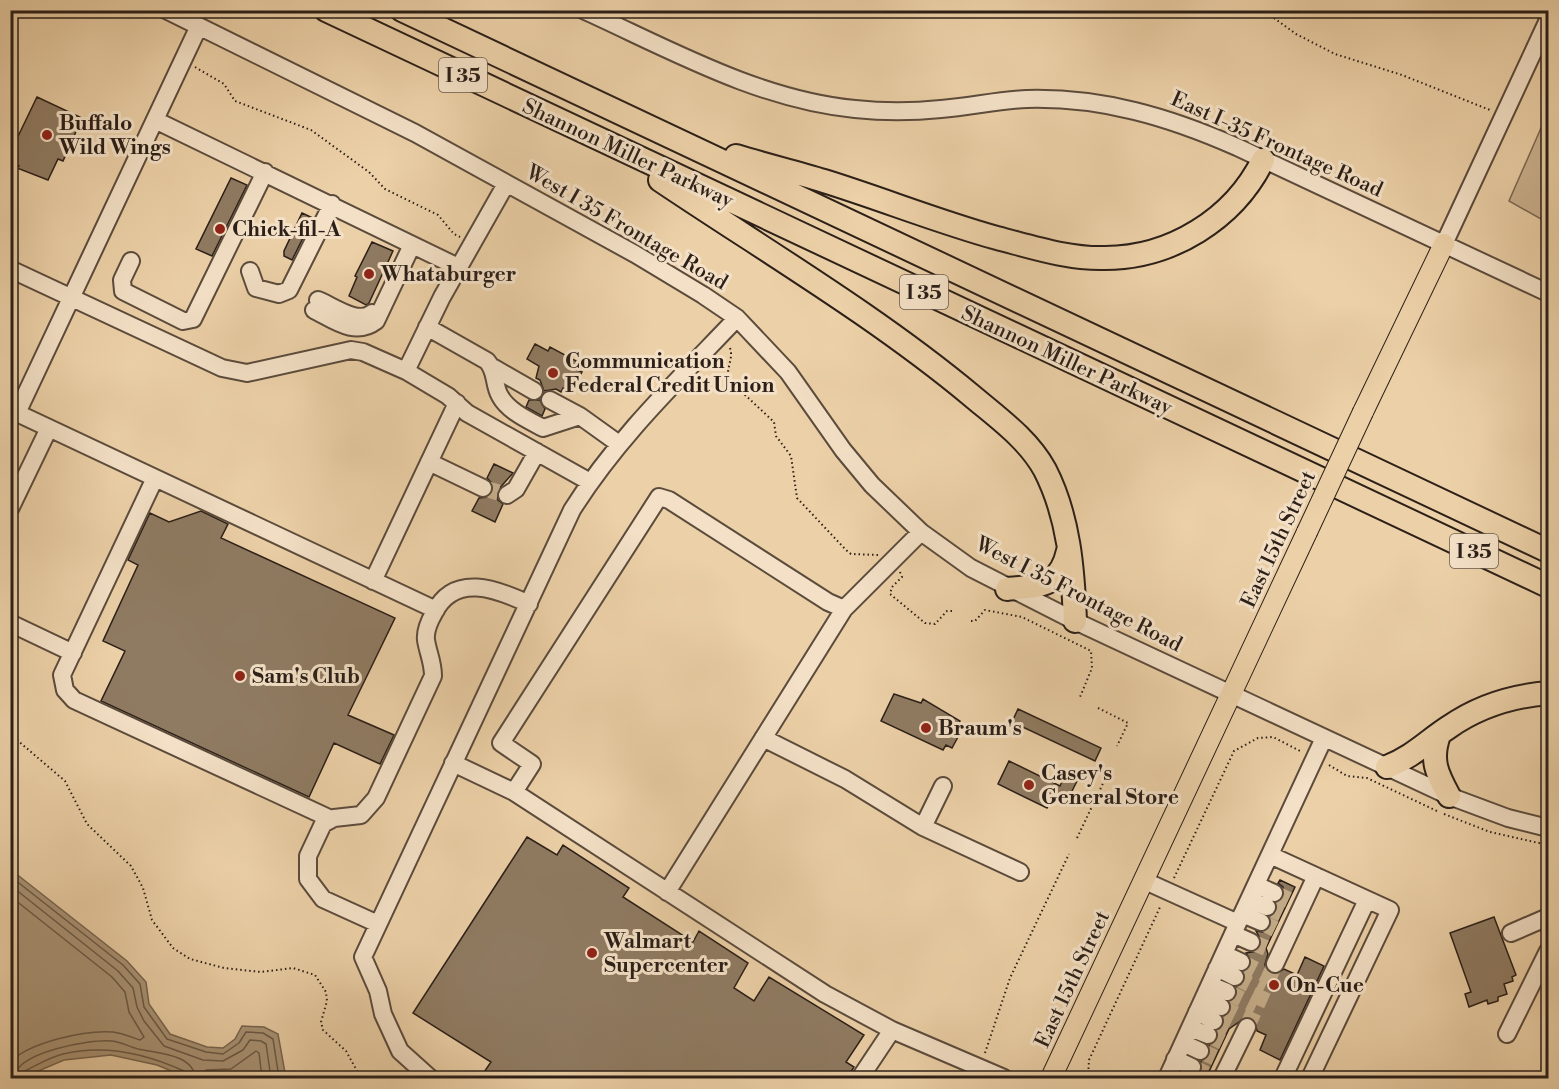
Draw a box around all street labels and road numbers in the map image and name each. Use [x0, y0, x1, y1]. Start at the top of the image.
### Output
road number: I 35 [439, 58, 487, 92]
street label: East I-35 Frontage Road [1167, 86, 1387, 203]
street label: Shannon Miller Parkway [518, 94, 738, 215]
street label: West I 35 Frontage Road [520, 159, 732, 296]
road number: I 35 [900, 275, 948, 309]
street label: Shannon Miller Parkway [957, 301, 1177, 422]
street label: East 15th Street [1236, 466, 1322, 612]
street label: West I 35 Frontage Road [970, 531, 1186, 658]
road number: I 35 [1450, 534, 1498, 568]
street label: East 15th Street [1030, 906, 1116, 1052]

